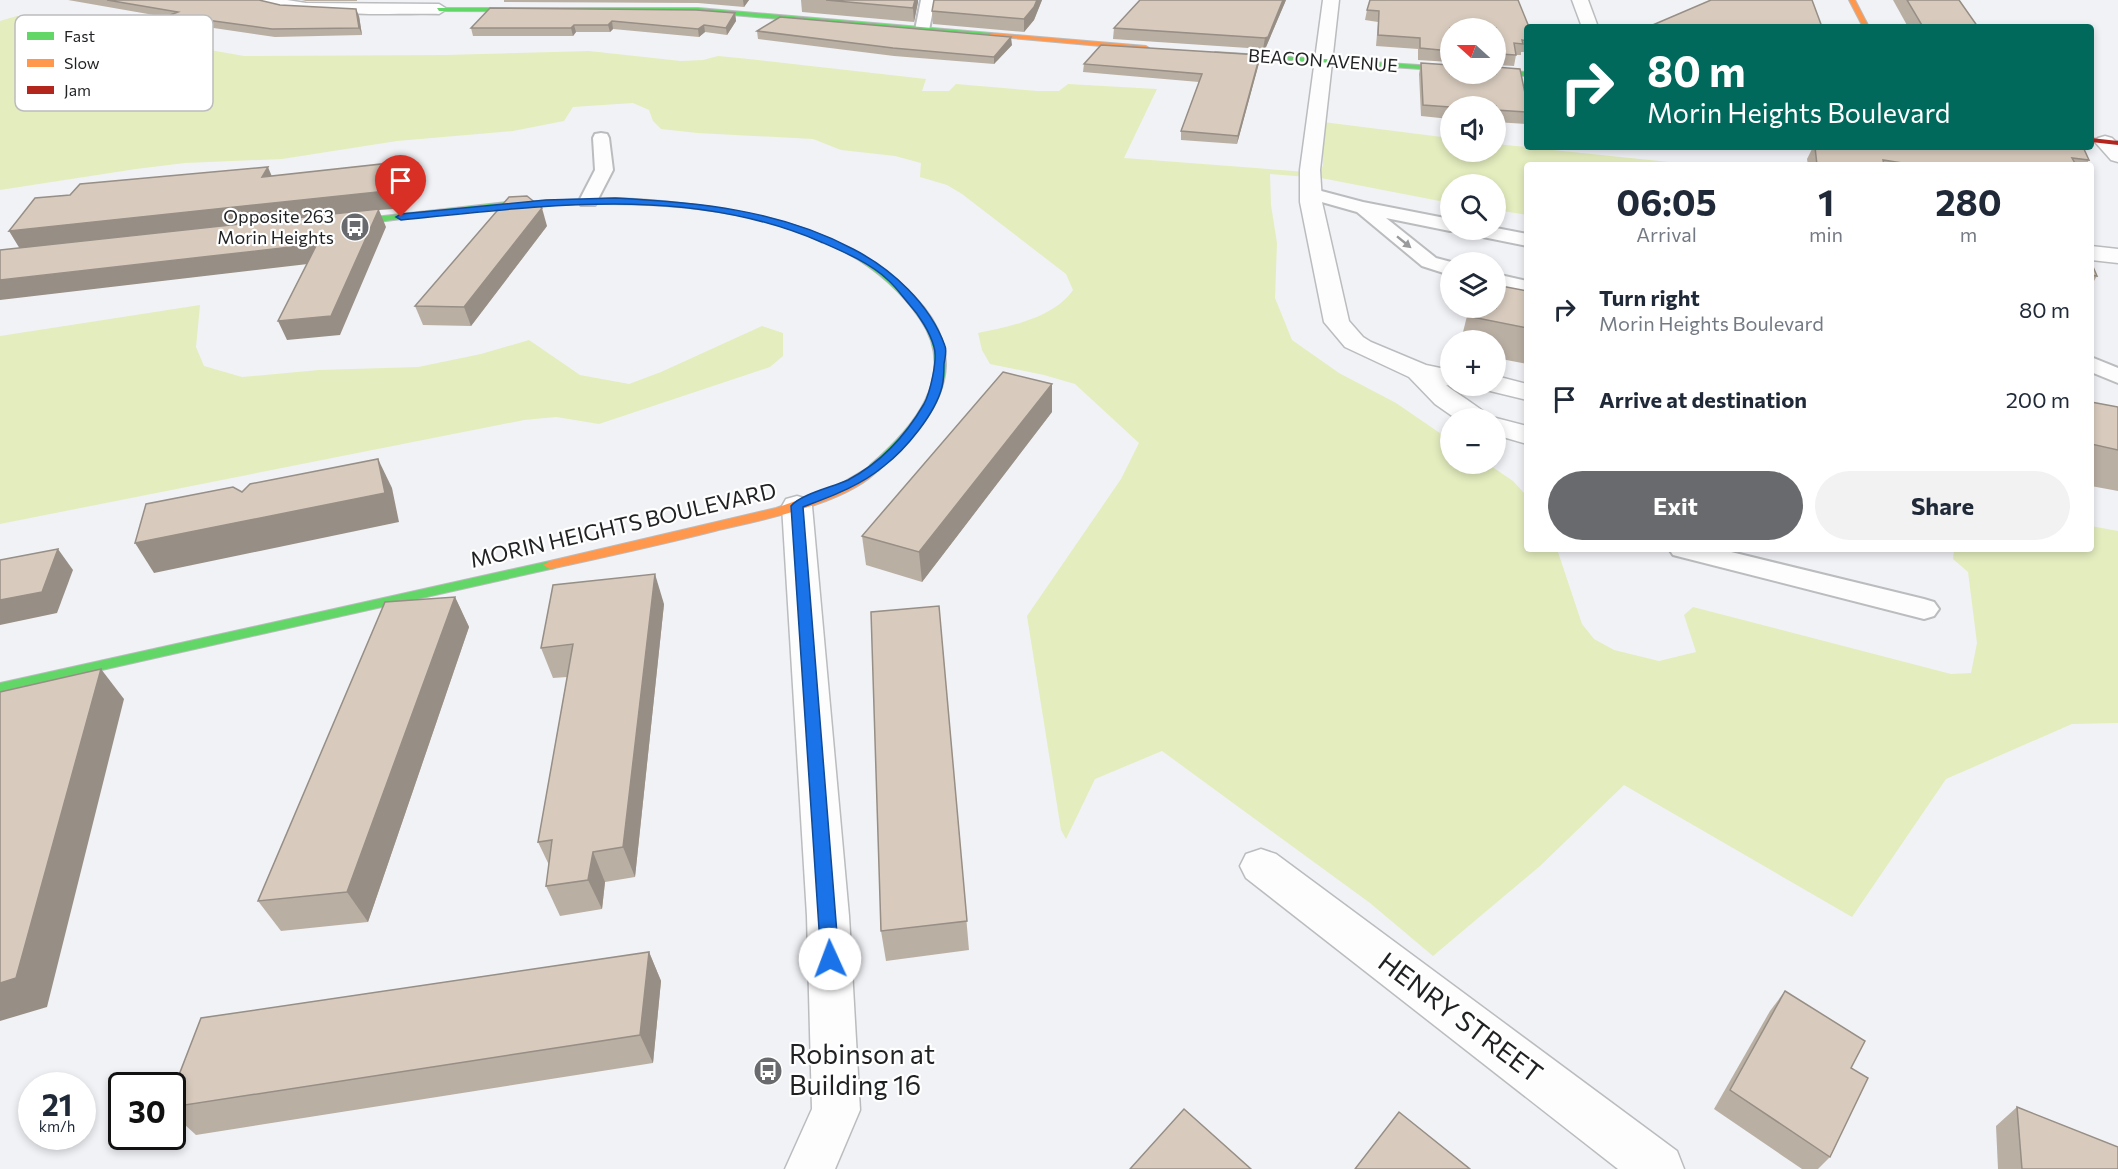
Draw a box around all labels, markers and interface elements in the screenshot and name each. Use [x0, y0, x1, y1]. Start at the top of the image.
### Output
legend [15, 15, 213, 111]
north arrow [1440, 18, 1506, 84]
map controls [1440, 18, 1506, 474]
text: Fast [64, 26, 95, 45]
street label: BEACON AVENUE [1248, 44, 1399, 76]
text: 80 m [1647, 44, 1746, 96]
icon: right [1548, 48, 1626, 126]
text: Slow [64, 53, 100, 72]
text: Jam [64, 80, 91, 99]
button: sound [1440, 96, 1506, 162]
text: Morin Heights Boulevard [1647, 96, 1950, 129]
pin [375, 155, 426, 217]
icon: arrive [384, 164, 417, 197]
button: search [1440, 174, 1506, 240]
text: 06:05 [1616, 179, 1717, 223]
text: 1 [1818, 179, 1834, 223]
text: 280 [1935, 179, 2002, 223]
place label: Opposite 263 Morin Heights [217, 205, 334, 248]
bus stop icon: Opposite 263 Morin Heights [339, 211, 371, 243]
text: Arrival [1636, 222, 1697, 246]
text: min [1809, 222, 1843, 246]
text: m [1960, 222, 1977, 246]
one-way arrow [1396, 235, 1412, 248]
button: layers [1440, 252, 1506, 318]
text: Turn right [1599, 284, 1700, 311]
icon: right [1548, 293, 1581, 326]
text: 80 m [2019, 296, 2070, 323]
text: Morin Heights Boulevard [1599, 311, 1824, 335]
button: + [1440, 330, 1506, 396]
icon: arrive [1548, 383, 1581, 416]
text: Arrive at destination [1599, 386, 1807, 413]
text: 200 m [2006, 386, 2070, 413]
button: − [1440, 408, 1506, 474]
button: Exit [1548, 471, 1803, 540]
button: Share [1815, 471, 2070, 540]
street label: MORIN HEIGHTS BOULEVARD [467, 476, 779, 573]
position arrow [798, 927, 862, 991]
street label: HENRY STREET [1372, 944, 1550, 1089]
place label: Robinson at Building 16 [789, 1037, 935, 1101]
bus stop icon: Robinson at Building 16 [752, 1055, 784, 1087]
speed limit sign: 30 [108, 1072, 186, 1150]
text: 21 [42, 1085, 72, 1122]
text: km/h [39, 1117, 75, 1135]

